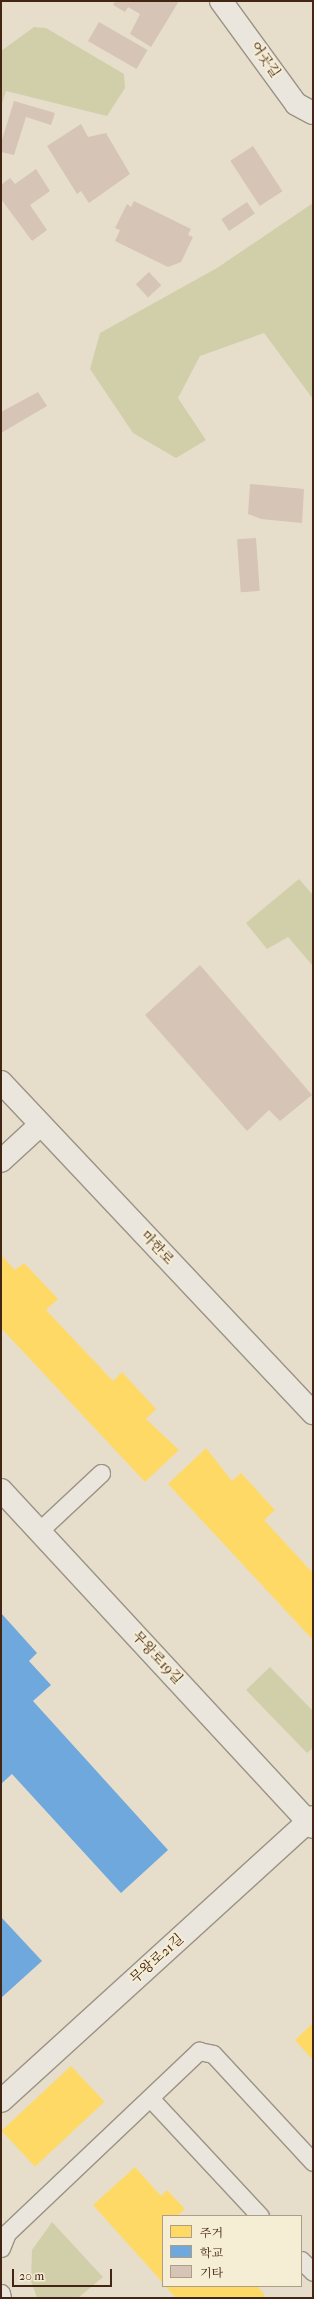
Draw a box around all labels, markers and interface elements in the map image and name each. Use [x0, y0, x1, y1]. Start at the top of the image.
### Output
street label: 어곳길 [246, 39, 284, 81]
street label: 마한로 [137, 1227, 177, 1269]
street label: 무왕로19길 [128, 1628, 186, 1688]
street label: 무왕로21길 [127, 1931, 187, 1987]
legend [162, 2215, 302, 2287]
text: 주거 [200, 2226, 223, 2240]
text: 학교 [200, 2246, 223, 2260]
scale bar [14, 2261, 114, 2287]
text: 기타 [200, 2266, 223, 2280]
text: 20 m [19, 2269, 44, 2283]

